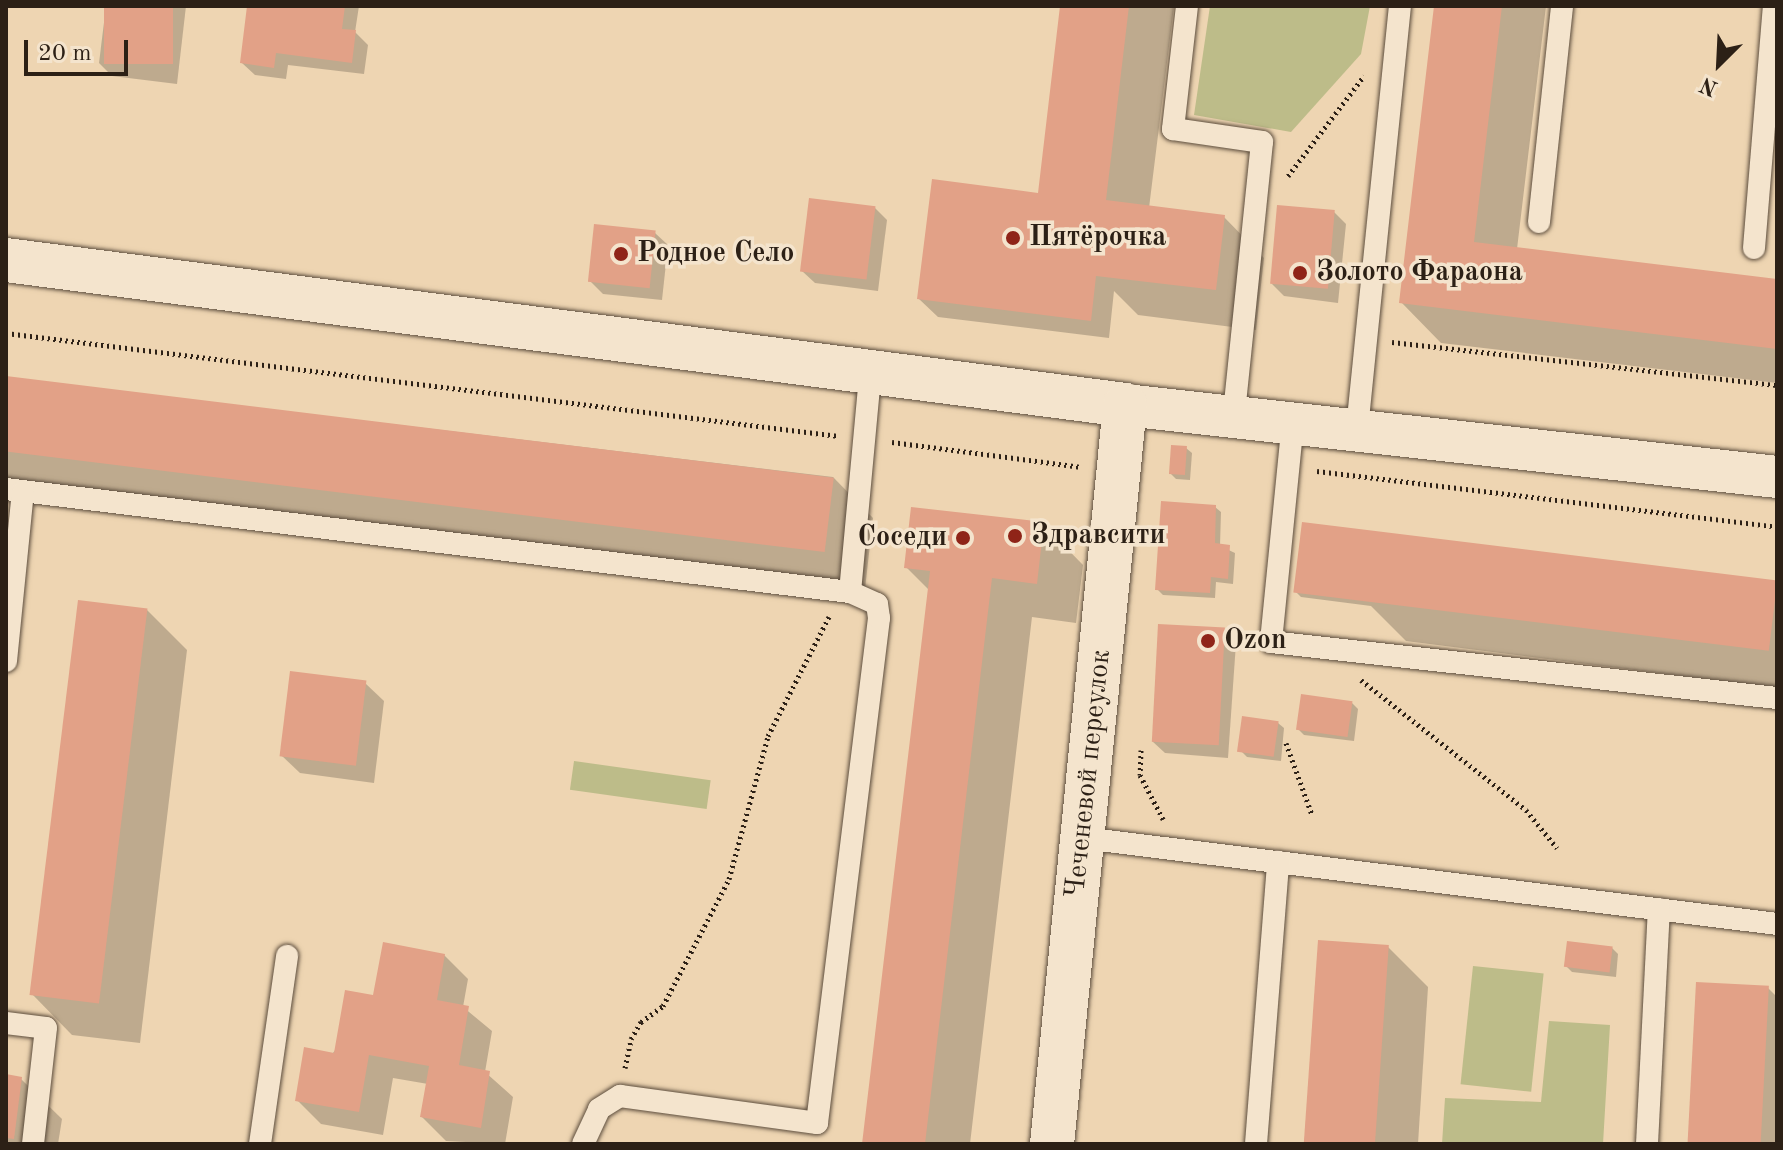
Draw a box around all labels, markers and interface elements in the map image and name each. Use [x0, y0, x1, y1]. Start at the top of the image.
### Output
scale bar [28, 24, 132, 74]
north arrow [1679, 24, 1759, 104]
text: 20 m [38, 42, 92, 66]
text: N [1697, 72, 1721, 99]
place label: Пятёрочка [1029, 221, 1166, 255]
marker: Пятёрочка [1004, 229, 1022, 247]
place label: Родное Село [637, 237, 794, 271]
marker: Родное Село [612, 245, 630, 263]
place label: Золото Фараона [1316, 256, 1523, 290]
marker: Золото Фараона [1291, 264, 1309, 282]
place label: Здравсити [1031, 519, 1165, 553]
place label: Соседи [858, 521, 947, 555]
marker: Здравсити [1006, 527, 1024, 545]
marker: Соседи [954, 529, 972, 547]
place label: Ozon [1224, 624, 1286, 658]
marker: Ozon [1199, 632, 1217, 650]
street label: Чеченевой переулок [1059, 648, 1119, 900]

